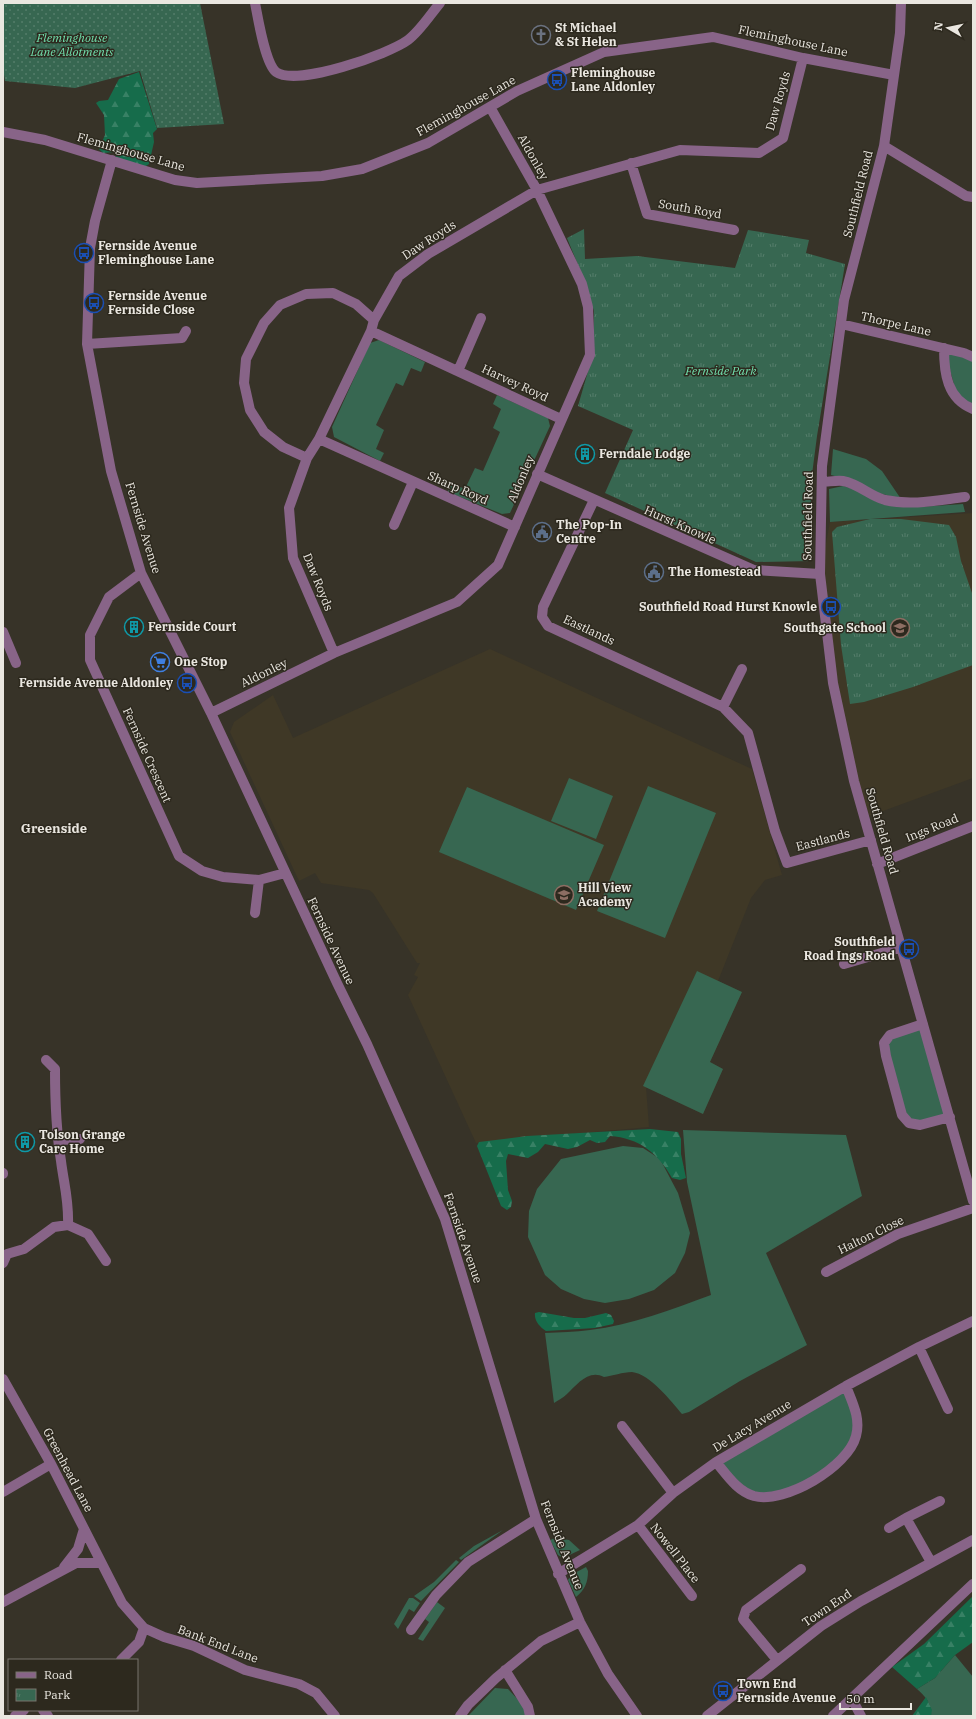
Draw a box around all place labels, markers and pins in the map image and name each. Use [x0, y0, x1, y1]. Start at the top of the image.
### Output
place label: St Michael & St Helen [555, 20, 617, 49]
church icon: St Michael & St Helen [530, 24, 552, 46]
place label: Fleminghouse Lane Aldonley [571, 65, 656, 94]
bus stop icon: Fleminghouse Lane Aldonley [546, 69, 568, 91]
place label: Fernside Avenue Fleminghouse Lane [98, 238, 215, 267]
bus stop icon: Fernside Avenue Fleminghouse Lane [73, 242, 95, 264]
place label: Fernside Avenue Fernside Close [108, 288, 207, 317]
bus stop icon: Fernside Avenue Fernside Close [83, 292, 105, 314]
building icon: Ferndale Lodge [574, 443, 596, 465]
place label: Ferndale Lodge [599, 446, 691, 461]
place label: The Pop-In Centre [556, 517, 622, 546]
public building icon: The Pop-In Centre [531, 521, 553, 543]
public building icon: The Homestead [643, 561, 665, 583]
place label: The Homestead [668, 564, 761, 579]
bus stop icon: Southfield Road Hurst Knowle [820, 596, 842, 618]
place label: Southfield Road Hurst Knowle [639, 599, 817, 614]
building icon: Fernside Court [123, 616, 145, 638]
school or university icon: Southgate School [889, 617, 911, 639]
place label: Fernside Court [148, 619, 237, 634]
place label: Southgate School [784, 620, 886, 635]
supermarket icon: One Stop [149, 651, 171, 673]
place label: One Stop [174, 654, 228, 669]
bus stop icon: Fernside Avenue Aldonley [176, 672, 198, 694]
place label: Fernside Avenue Aldonley [19, 675, 173, 690]
place label: Hill View Academy [578, 880, 632, 909]
school or university icon: Hill View Academy [553, 884, 575, 906]
place label: Southfield Road Ings Road [804, 934, 895, 963]
bus stop icon: Southfield Road Ings Road [898, 938, 920, 960]
place label: Tolson Grange Care Home [39, 1127, 125, 1156]
building icon: Tolson Grange Care Home [14, 1131, 36, 1153]
place label: Town End Fernside Avenue [737, 1676, 836, 1705]
bus stop icon: Town End Fernside Avenue [712, 1680, 734, 1702]

